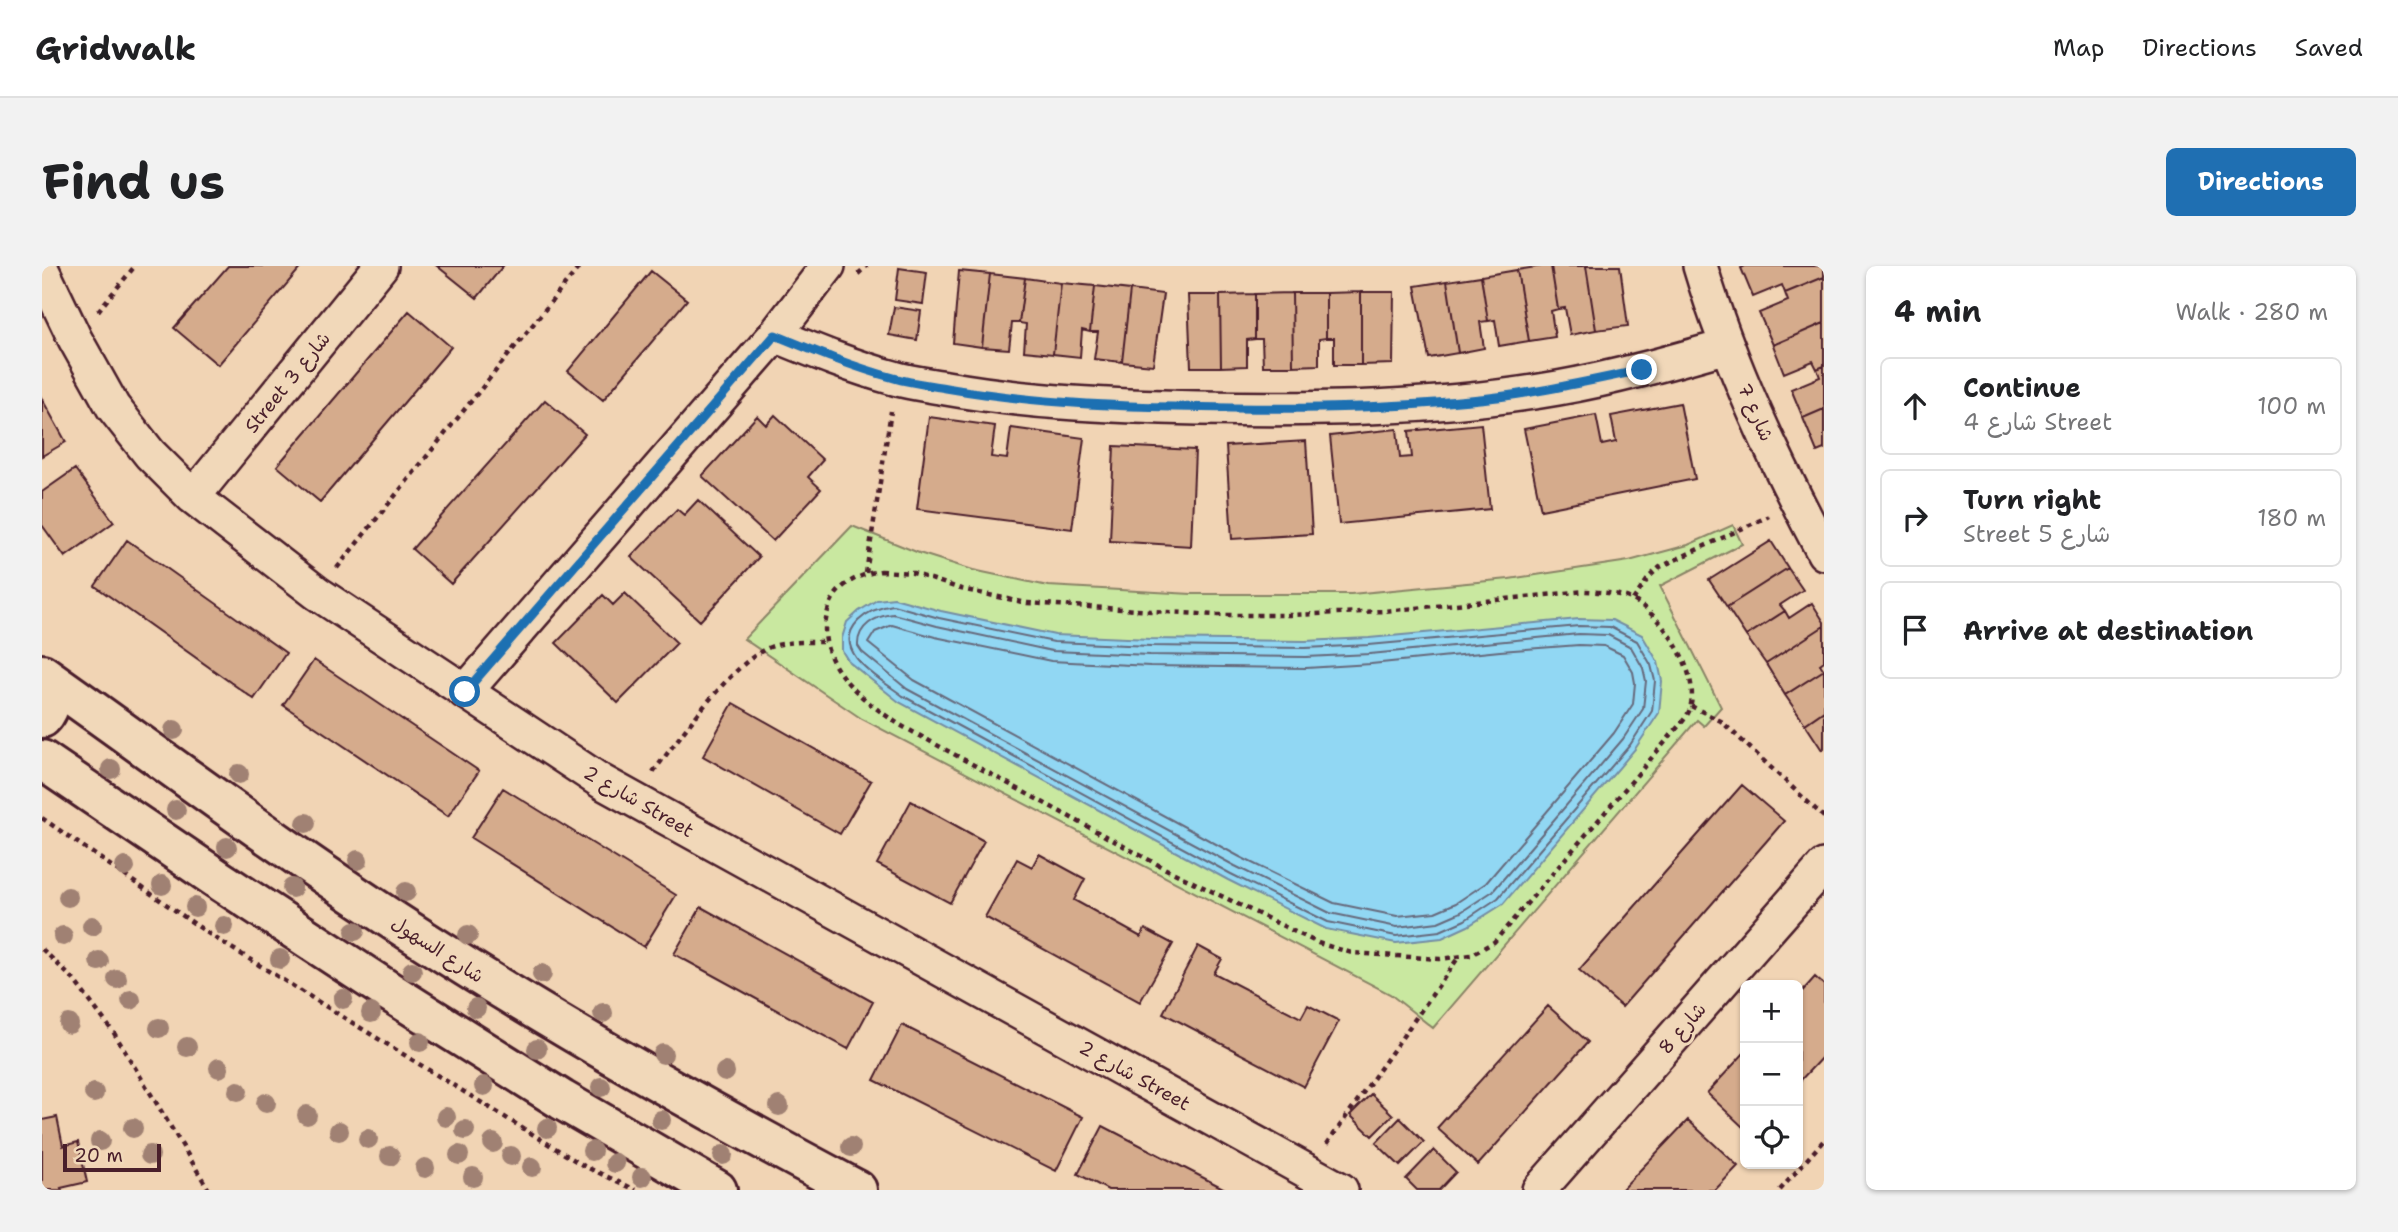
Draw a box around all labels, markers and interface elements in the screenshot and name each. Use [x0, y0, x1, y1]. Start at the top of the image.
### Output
text: Gridwalk [35, 26, 196, 71]
text: Map [2053, 32, 2104, 64]
text: Directions [2142, 32, 2257, 64]
text: Saved [2295, 32, 2363, 64]
button: Directions [2166, 148, 2356, 216]
text: Find us [42, 149, 225, 215]
text: 4 min [1894, 291, 1981, 332]
text: Walk · 280 m [2175, 297, 2328, 327]
street label: Street شارع 3 [239, 327, 337, 439]
route end [1626, 354, 1657, 385]
text: Continue [1963, 370, 2081, 405]
street label: شارع 7 [1731, 379, 1779, 446]
icon: ahead [1896, 387, 1934, 425]
text: 100 m [2257, 391, 2326, 421]
text: شارع 4 Street [1963, 407, 2112, 437]
text: Turn right [1963, 482, 2101, 517]
icon: right [1896, 499, 1934, 537]
text: 180 m [2257, 503, 2326, 533]
text: Street شارع 5 [1963, 519, 2110, 549]
icon: arrive [1896, 611, 1934, 649]
text: Arrive at destination [1963, 613, 2253, 648]
route start [449, 676, 480, 707]
street label: شارع 2 Street [579, 760, 698, 844]
street label: شارع السهول [386, 910, 489, 989]
map controls [1740, 980, 1803, 1169]
button: + [1740, 980, 1803, 1043]
street label: شارع 8 [1653, 997, 1713, 1060]
street label: شارع 2 Street [1074, 1035, 1195, 1117]
button: − [1740, 1043, 1803, 1106]
button: locate [1740, 1106, 1803, 1169]
scale bar [63, 1141, 161, 1173]
text: 20 m [74, 1143, 123, 1168]

